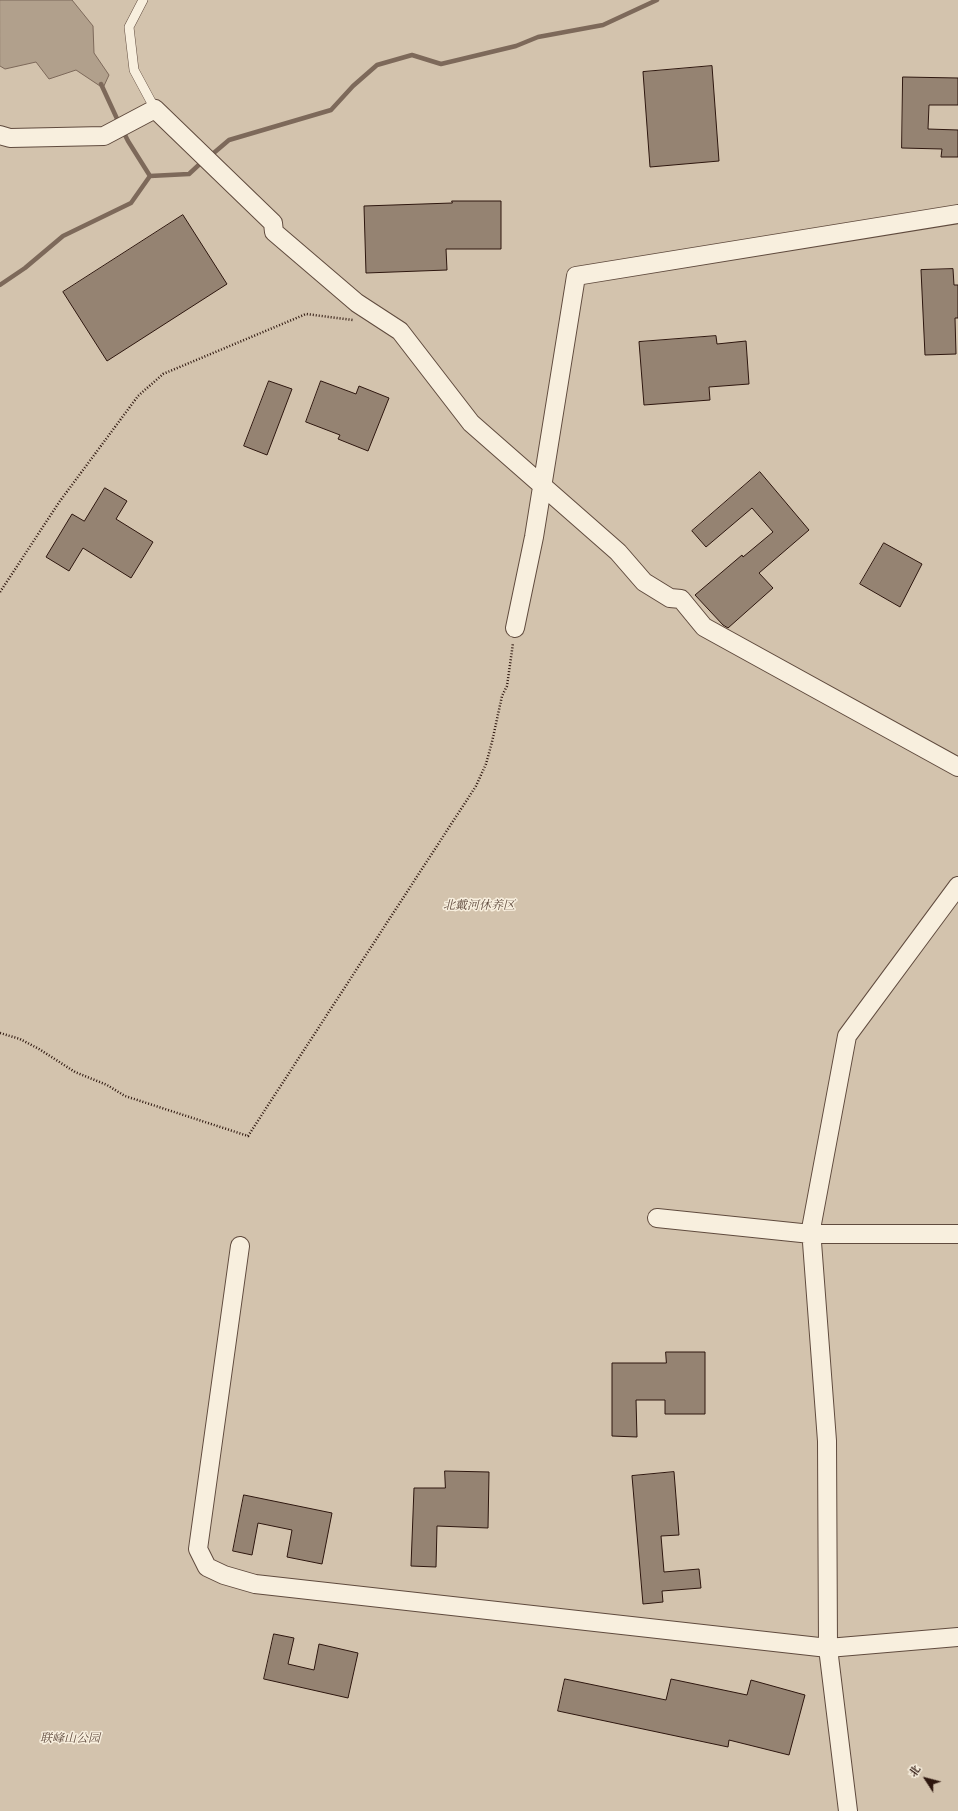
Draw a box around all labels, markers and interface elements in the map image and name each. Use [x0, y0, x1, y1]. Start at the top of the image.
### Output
park label: 北戴河休养区 [443, 899, 515, 913]
park label: 联峰山公园 [40, 1732, 100, 1746]
north arrow [906, 1759, 946, 1799]
text: 北 [908, 1764, 924, 1779]

